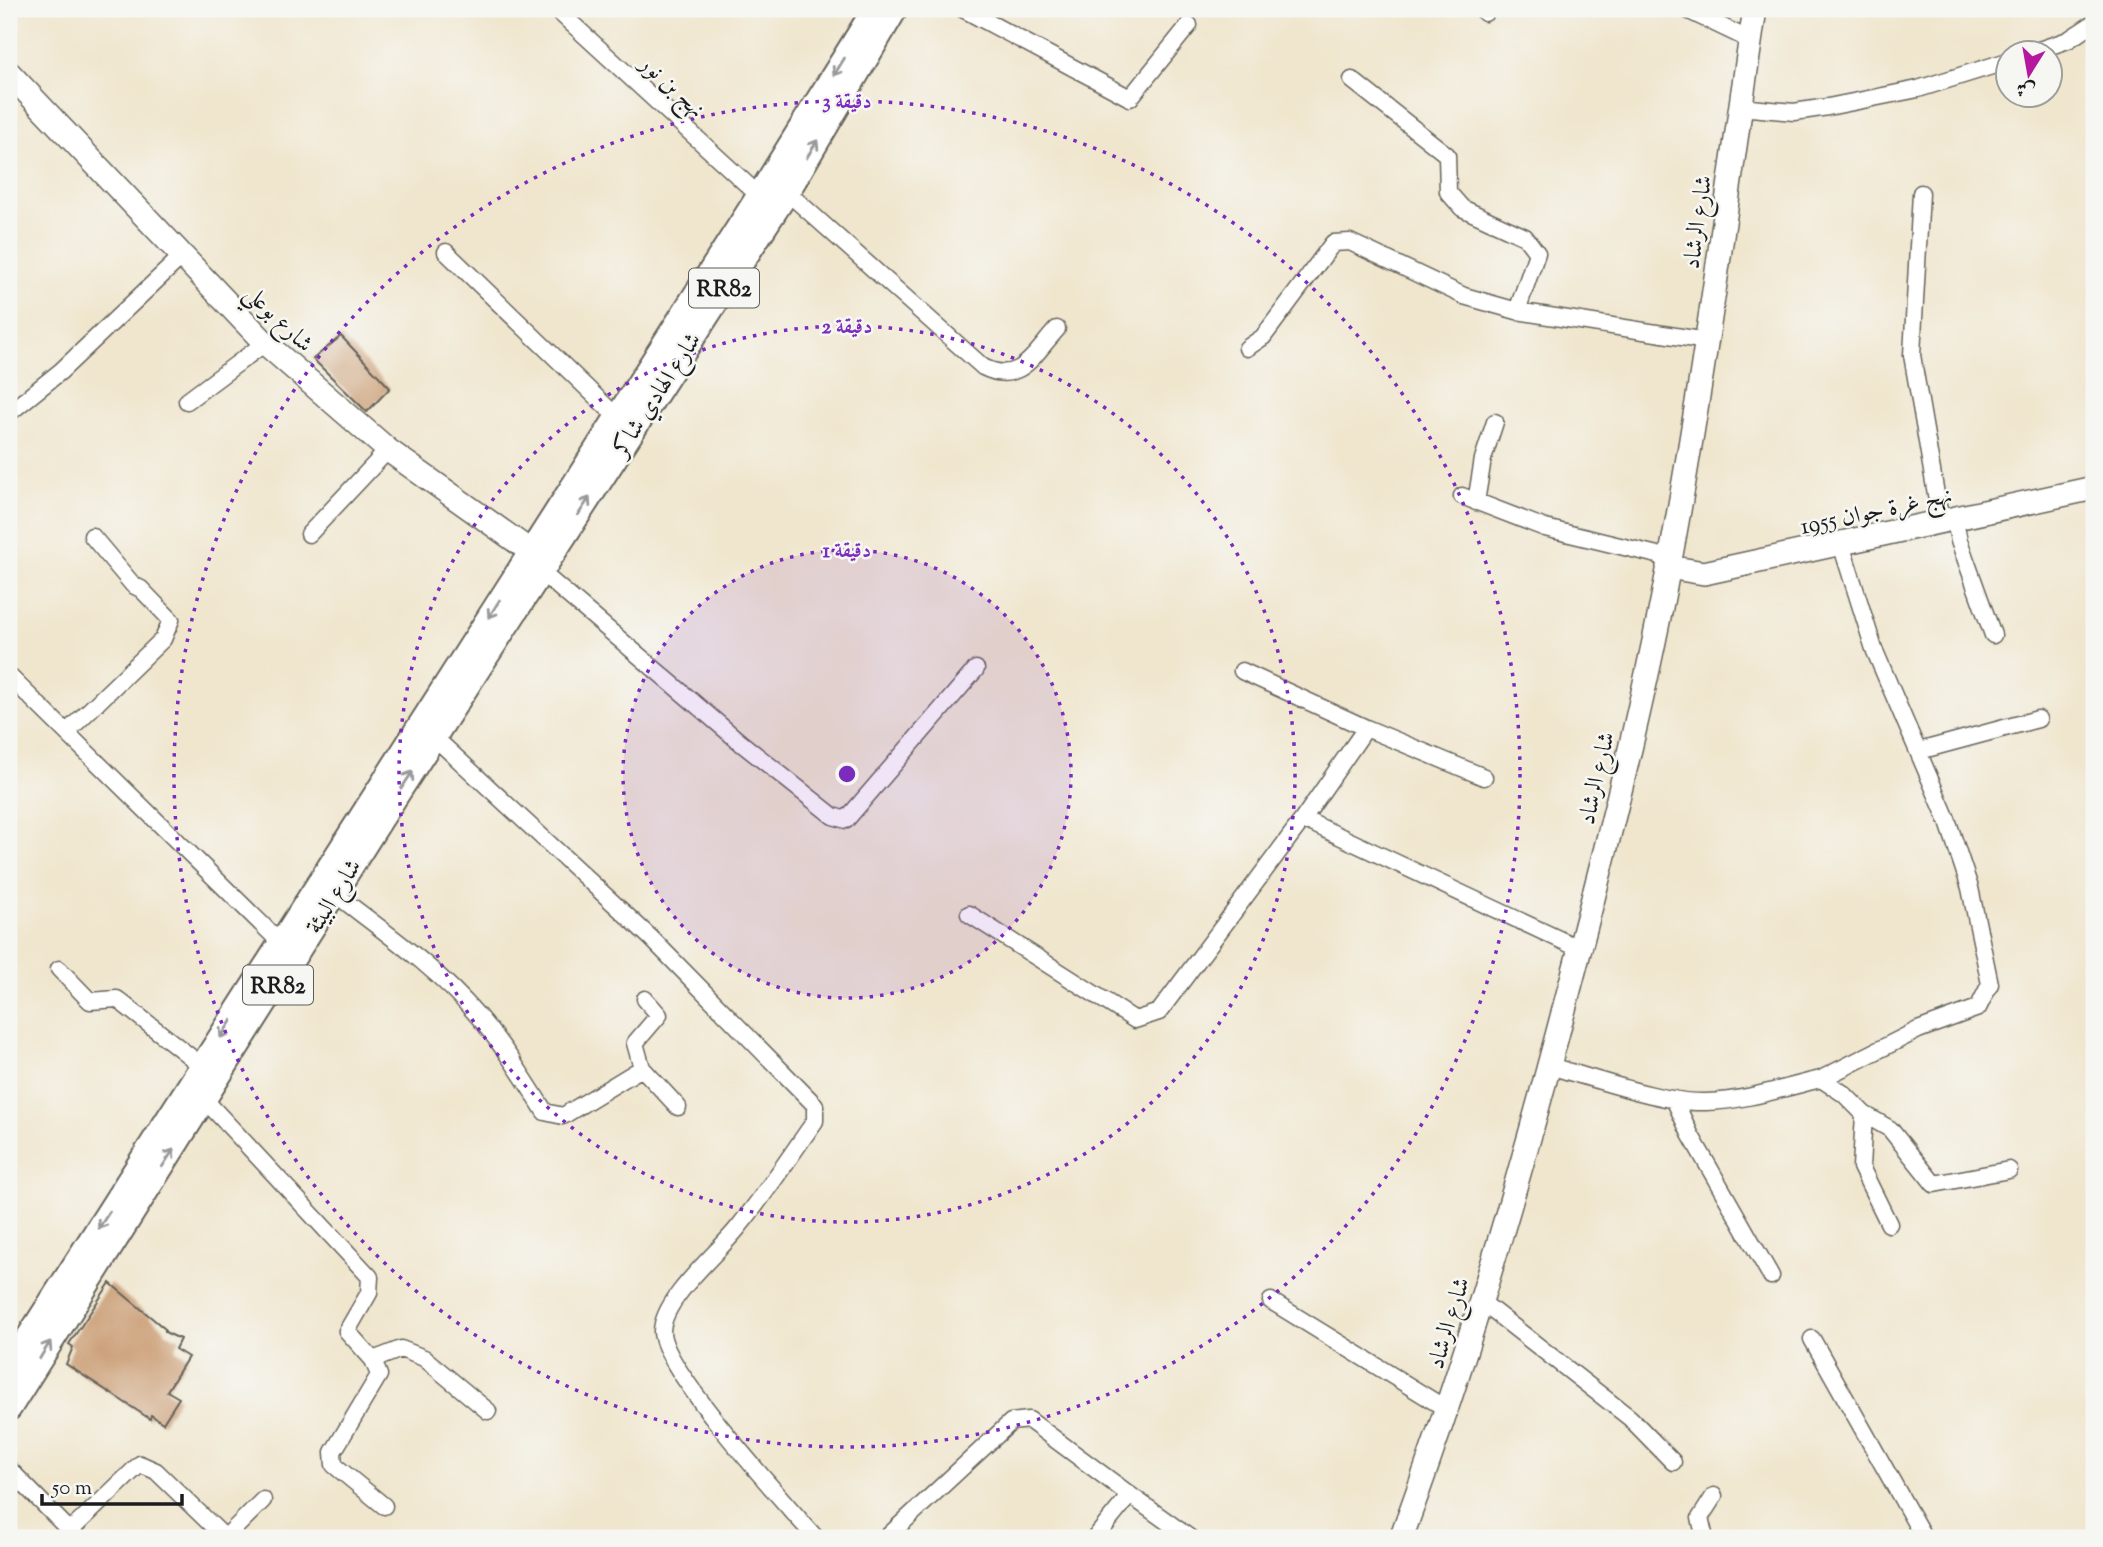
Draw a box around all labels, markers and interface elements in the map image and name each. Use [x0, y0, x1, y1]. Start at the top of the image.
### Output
north arrow [1994, 38, 2064, 108]
street label: نهج بن نور [628, 47, 712, 128]
one-way arrow [832, 56, 846, 76]
text: ش [2014, 73, 2038, 103]
text: 3 دقيقة [822, 88, 872, 118]
one-way arrow [805, 139, 819, 159]
street label: شارع الرشاد [1676, 173, 1723, 271]
road number: RR82 [689, 268, 759, 308]
street label: شارع بوعلي [232, 278, 320, 364]
text: 2 دقيقة [822, 313, 872, 343]
street label: شارع الهادي شاكر [603, 326, 712, 467]
street label: نهج غرة جوان 1955 [1797, 479, 1956, 547]
one-way arrow [577, 496, 591, 516]
text: 1 دقيقة [823, 537, 871, 567]
one-way arrow [486, 599, 500, 619]
street label: شارع الرشاد [1571, 729, 1626, 828]
centre of rings [835, 762, 859, 786]
one-way arrow [400, 770, 414, 790]
street label: شارع البيئة [298, 853, 372, 942]
road number: RR82 [243, 966, 313, 1004]
one-way arrow [219, 1018, 233, 1038]
one-way arrow [161, 1149, 175, 1169]
one-way arrow [97, 1210, 111, 1230]
street label: شارع الرشاد [1420, 1274, 1481, 1374]
one-way arrow [38, 1341, 53, 1360]
scale bar [42, 1463, 182, 1507]
text: 50 m [51, 1474, 92, 1504]

